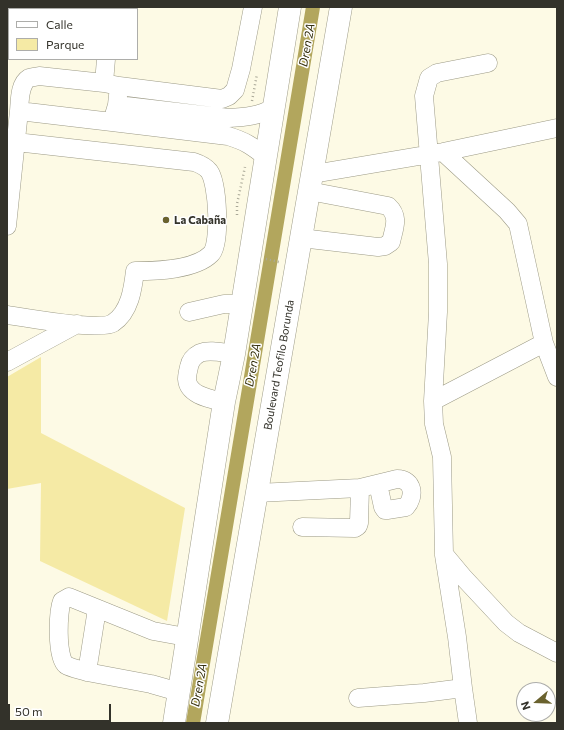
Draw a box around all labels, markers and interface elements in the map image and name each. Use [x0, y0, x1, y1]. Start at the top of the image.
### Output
legend [8, 8, 138, 60]
text: Calle [46, 17, 73, 31]
water label: Dren 2A [296, 22, 318, 68]
text: Parque [46, 37, 84, 51]
place label: La Cabaña [174, 213, 226, 227]
marker: La Cabaña [161, 215, 171, 225]
street label: Boulevard Teofilo Borunda [261, 299, 297, 431]
water label: Dren 2A [242, 342, 264, 388]
water label: Dren 2A [188, 662, 210, 708]
north arrow [516, 682, 556, 722]
scale bar [10, 696, 113, 722]
text: N [518, 700, 533, 712]
text: 50 m [15, 704, 43, 718]

